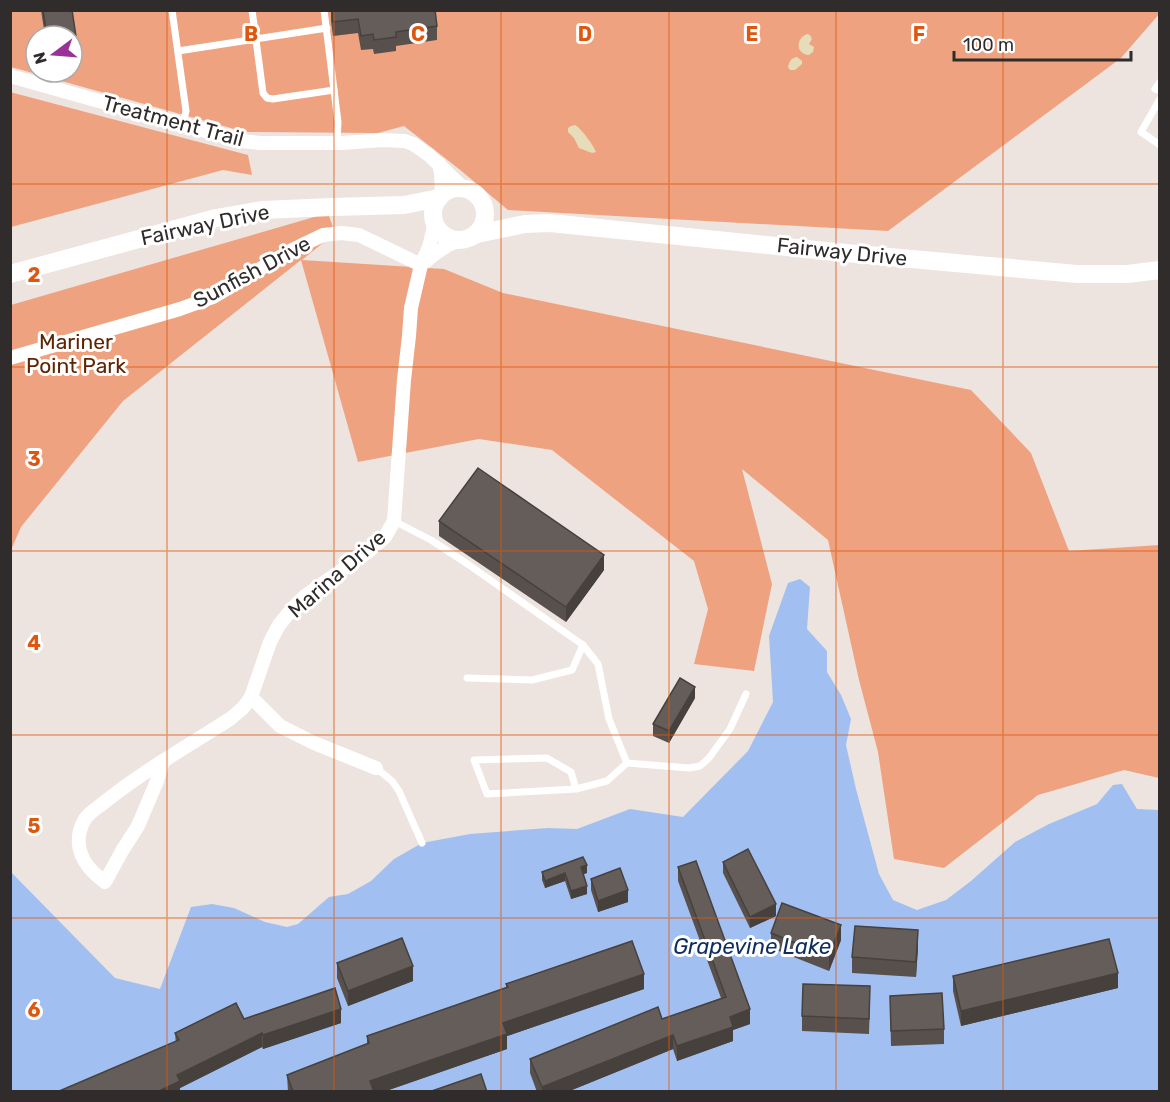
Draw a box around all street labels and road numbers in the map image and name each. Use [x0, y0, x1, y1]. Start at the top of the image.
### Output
street label: Treatment Trail [100, 90, 247, 151]
street label: Fairway Drive [138, 199, 272, 250]
street label: Sunfish Drive [189, 230, 315, 313]
street label: Fairway Drive [776, 232, 908, 271]
street label: Marina Drive [283, 524, 391, 623]

